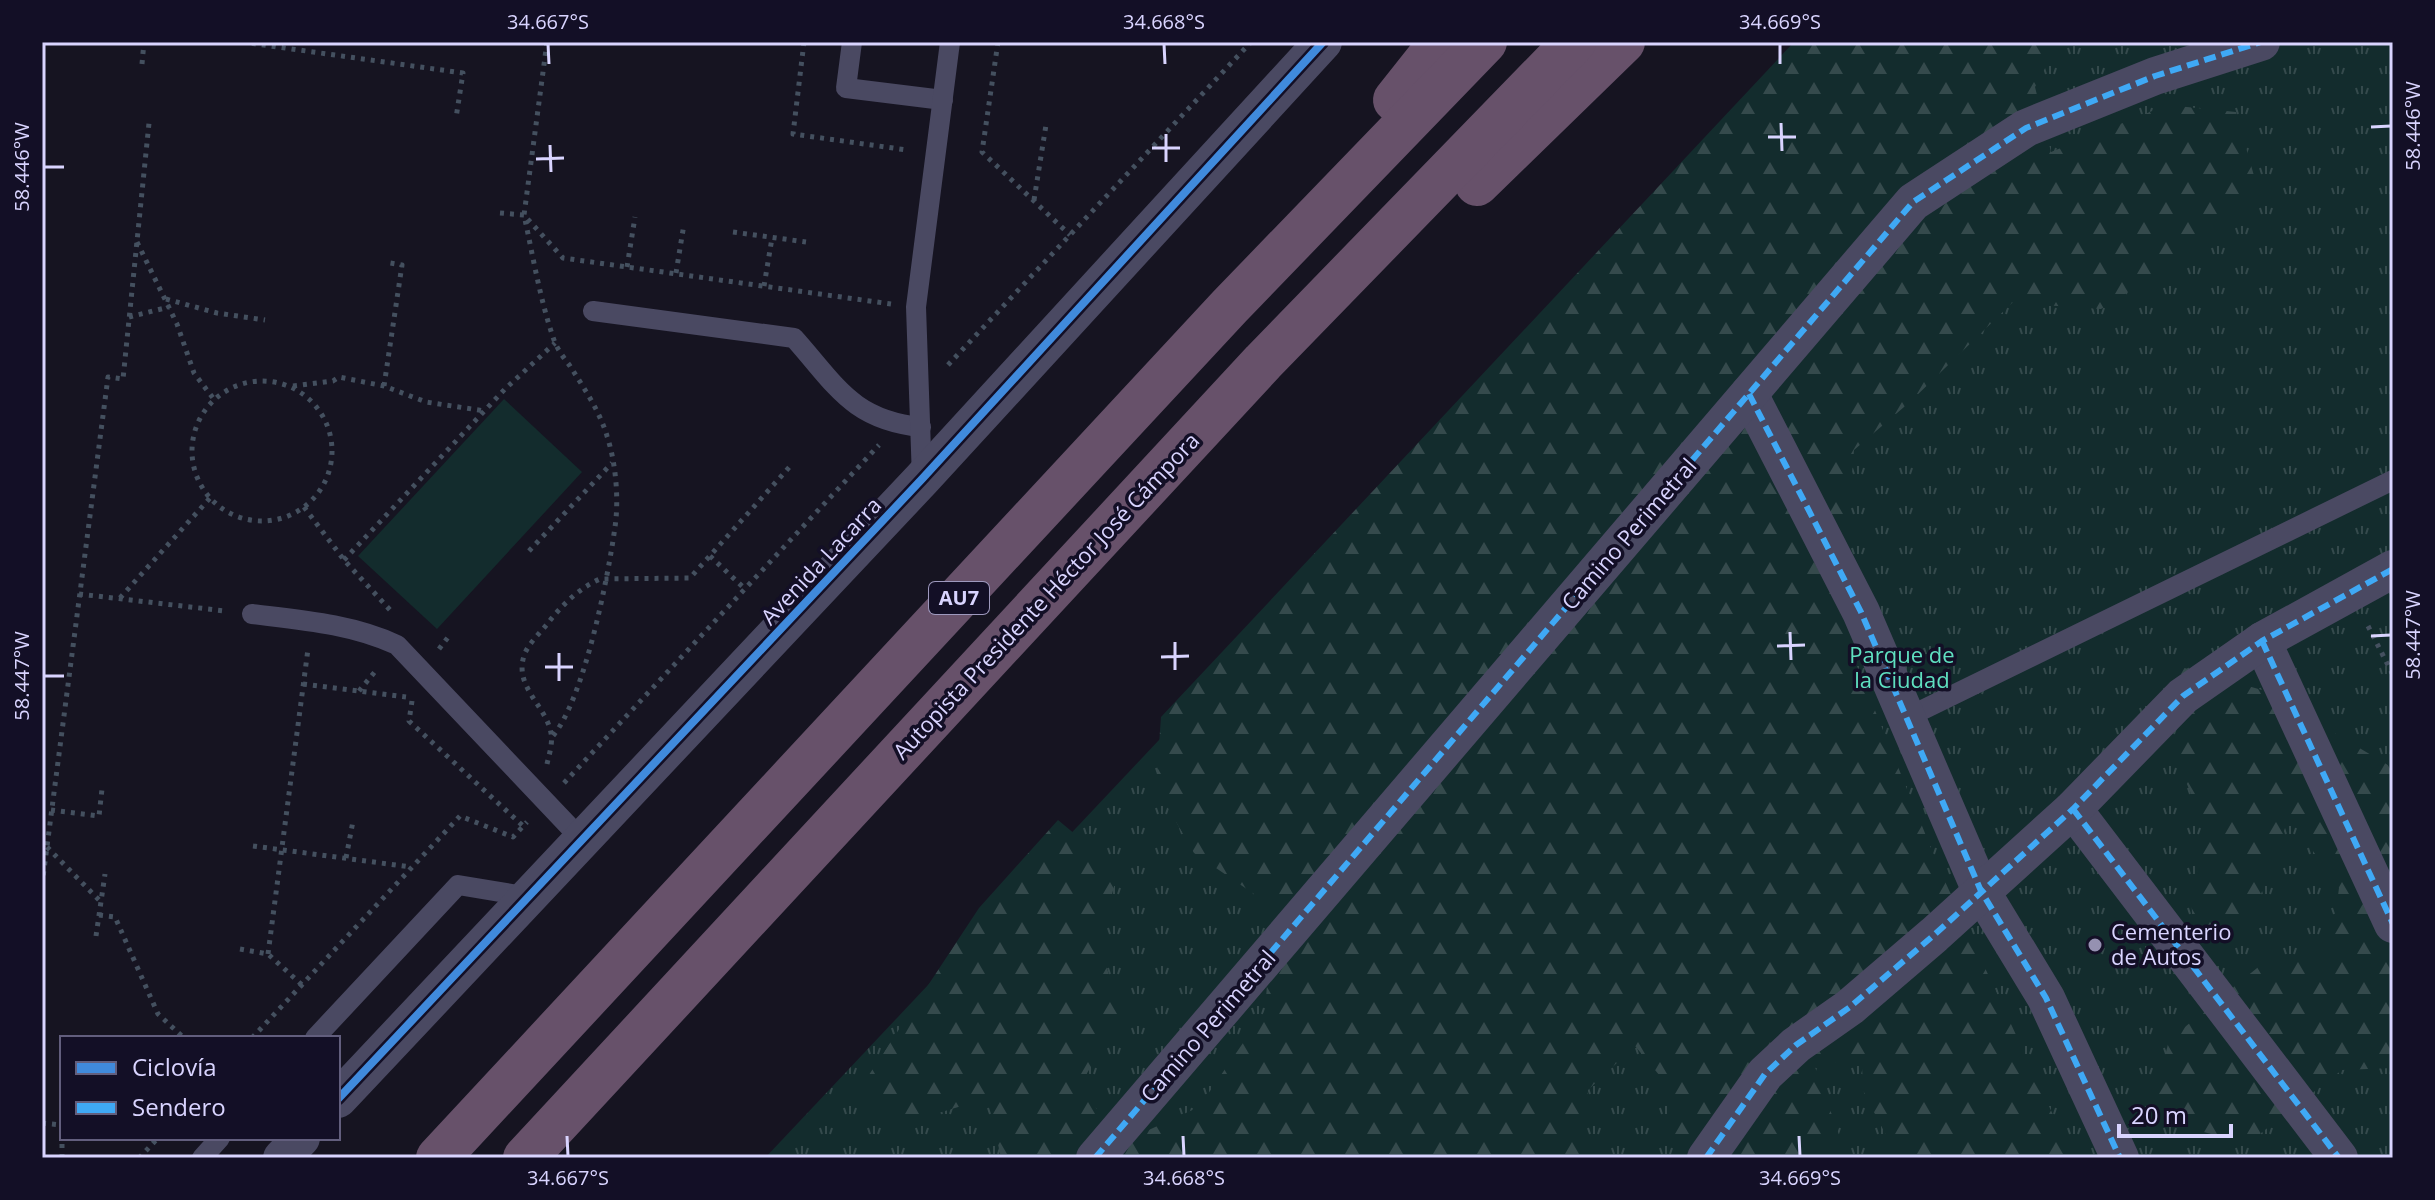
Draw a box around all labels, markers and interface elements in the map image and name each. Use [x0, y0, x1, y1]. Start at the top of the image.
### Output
text: 34.667°S [507, 8, 589, 35]
text: 34.668°S [1123, 8, 1205, 35]
text: 34.669°S [1739, 8, 1821, 35]
text: 58.446°W [2399, 81, 2426, 171]
text: 58.446°W [8, 122, 35, 212]
street label: Autopista Presidente Héctor José Cámpora [885, 425, 1205, 765]
street label: Camino Perimetral [1554, 451, 1703, 616]
street label: Avenida Lacarra [753, 490, 887, 631]
road number: AU7 [929, 582, 989, 614]
text: 58.447°W [2399, 590, 2426, 680]
text: 58.447°W [8, 631, 35, 721]
park label: Parque de la Ciudad [1849, 639, 1955, 694]
place label: Cementerio de Autos [2111, 916, 2231, 971]
marker: Cementerio de Autos [2086, 936, 2104, 954]
street label: Camino Perimetral [1133, 943, 1282, 1108]
legend [60, 1036, 340, 1140]
text: Ciclovía [132, 1050, 217, 1083]
scale bar [2119, 1088, 2231, 1138]
text: Sendero [132, 1090, 226, 1123]
text: 20 m [2131, 1098, 2187, 1131]
text: 34.667°S [527, 1164, 609, 1191]
text: 34.668°S [1143, 1164, 1225, 1191]
text: 34.669°S [1759, 1164, 1841, 1191]

